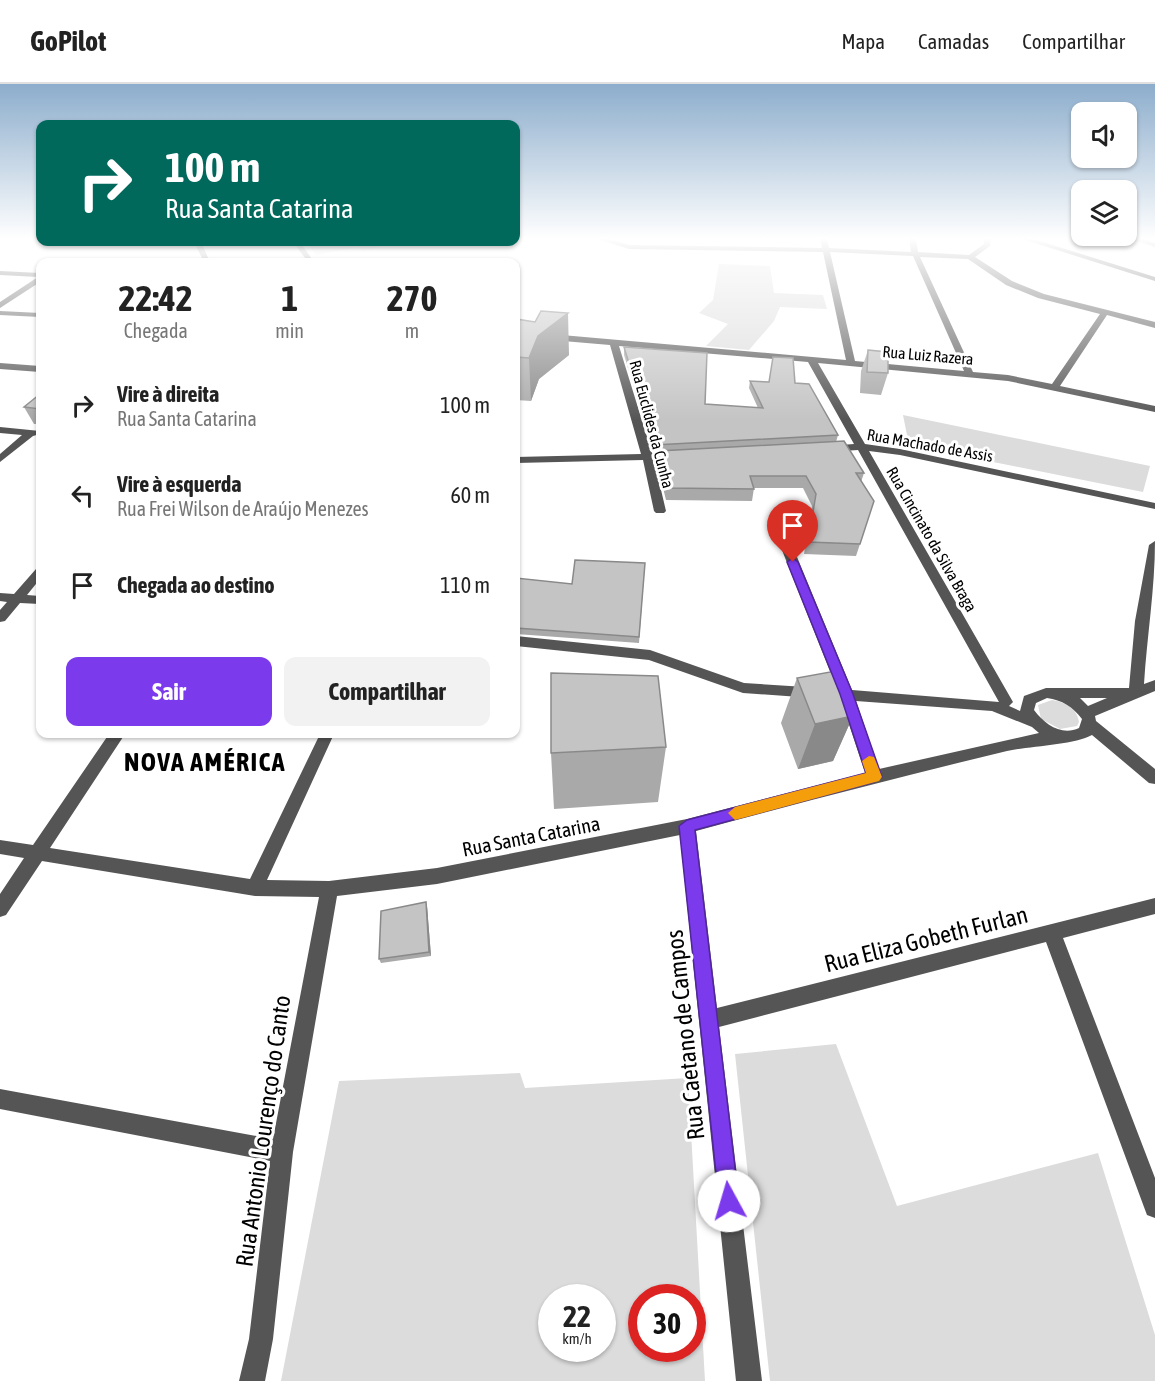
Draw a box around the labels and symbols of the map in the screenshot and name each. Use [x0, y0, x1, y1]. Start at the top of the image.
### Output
street label: Rua Luiz Razera [882, 342, 974, 368]
street label: Rua Euclides da Cunha [626, 358, 678, 490]
street label: Rua Machado de Assis [866, 425, 995, 465]
street label: Rua Cincinato da Silva Braga [882, 463, 981, 615]
pin [767, 500, 818, 562]
district label: NOVA AMÉRICA [124, 747, 286, 777]
street label: Rua Santa Catarina [460, 811, 602, 861]
street label: Rua Eliza Gobeth Furlan [822, 901, 1030, 977]
street label: Rua Caetano de Campos [661, 929, 709, 1141]
street label: Rua Antonio Lourenço do Canto [231, 994, 295, 1268]
position arrow [697, 1169, 761, 1233]
speed limit sign: 30 [628, 1284, 706, 1362]

